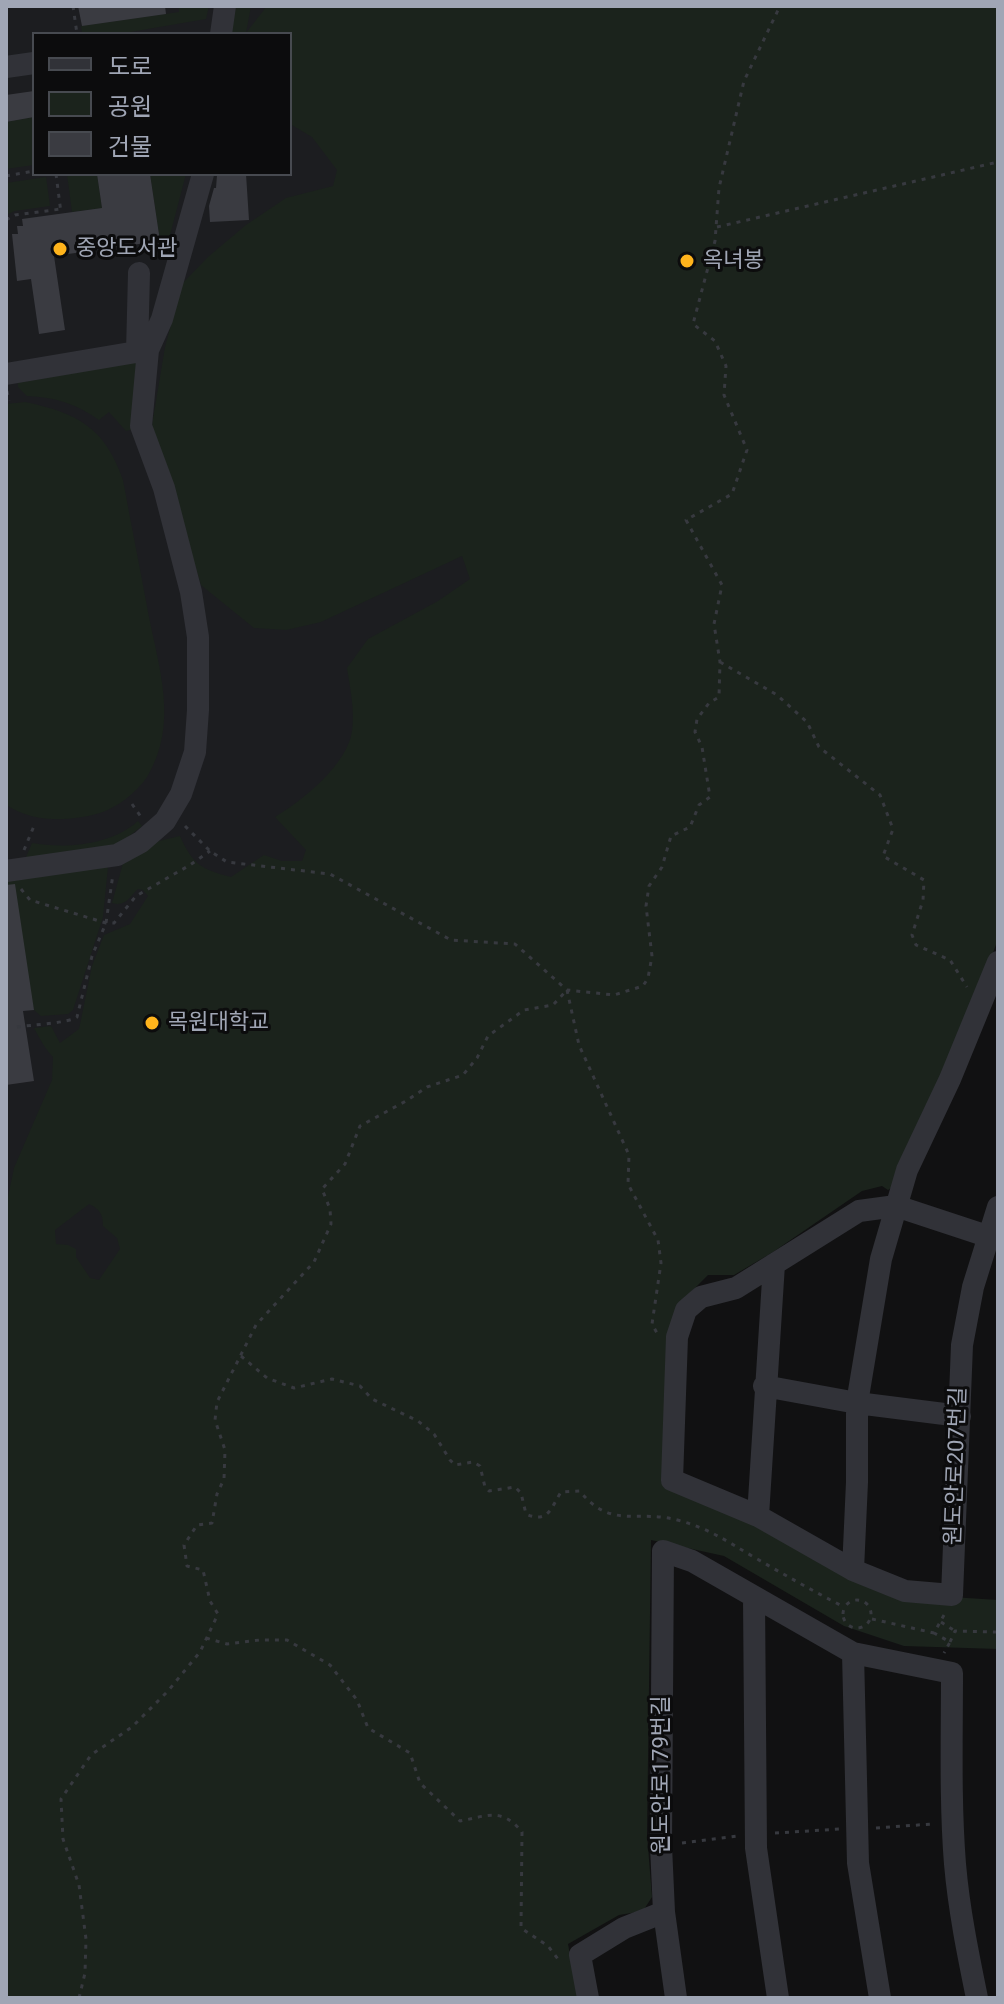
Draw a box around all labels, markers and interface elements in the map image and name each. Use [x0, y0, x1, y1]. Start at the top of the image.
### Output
legend [32, 32, 292, 176]
text: 도로 [108, 53, 152, 81]
text: 공원 [108, 93, 152, 121]
text: 건물 [108, 133, 152, 161]
place label: 중앙도서관 [76, 236, 177, 262]
marker: 중앙도서관 [51, 240, 69, 258]
place label: 옥녀봉 [703, 248, 764, 274]
marker: 옥녀봉 [678, 252, 696, 270]
place label: 목원대학교 [168, 1010, 269, 1036]
marker: 목원대학교 [143, 1014, 161, 1032]
street label: 원도안로207번길 [941, 1386, 973, 1546]
street label: 원도안로179번길 [649, 1696, 675, 1854]

